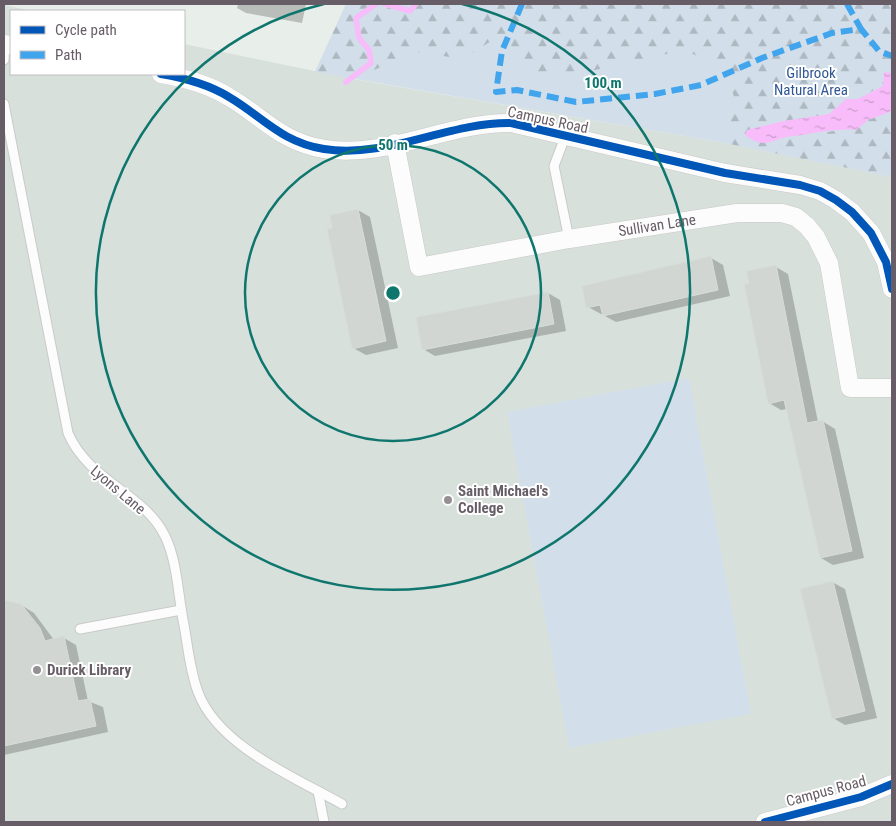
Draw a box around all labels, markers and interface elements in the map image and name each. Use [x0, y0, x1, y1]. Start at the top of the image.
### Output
legend [10, 10, 185, 75]
text: Cycle path [55, 21, 117, 39]
text: Path [55, 46, 82, 64]
park label: Gilbrook Natural Area [774, 64, 848, 99]
text: 100 m [584, 74, 622, 92]
street label: Campus Road [506, 103, 590, 137]
text: 50 m [378, 136, 408, 154]
street label: Sullivan Lane [617, 210, 697, 240]
centre of rings [384, 284, 402, 302]
street label: Lyons Lane [87, 462, 149, 518]
place label: Saint Michael's College [458, 482, 549, 517]
marker: Saint Michael's College [442, 494, 454, 506]
place label: Durick Library [47, 661, 131, 679]
marker: Durick Library [31, 664, 43, 676]
street label: Campus Road [784, 772, 868, 810]

